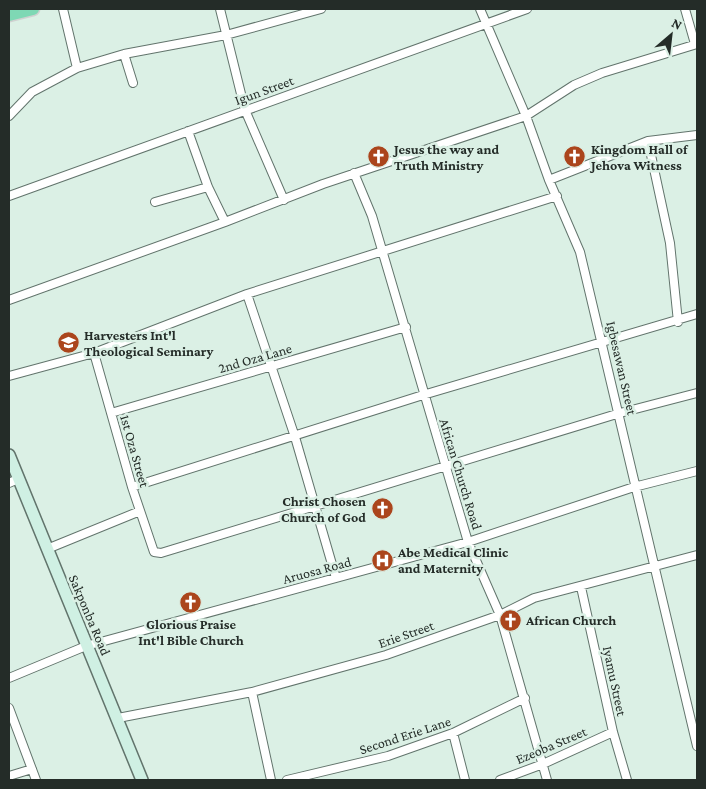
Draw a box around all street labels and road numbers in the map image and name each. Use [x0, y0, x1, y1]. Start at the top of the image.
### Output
street label: Igun Street [232, 72, 296, 108]
street label: Igbesawan Street [603, 319, 641, 417]
street label: 2nd Oza Lane [216, 340, 294, 376]
street label: 1st Oza Street [117, 413, 153, 489]
street label: African Church Road [436, 417, 486, 532]
street label: Aruosa Road [281, 553, 354, 587]
street label: Sakponba Road [66, 572, 114, 658]
street label: Erie Street [376, 617, 436, 651]
street label: Iyamu Street [600, 645, 630, 718]
street label: Second Erie Lane [357, 713, 453, 757]
street label: Ezeoba Street [513, 723, 589, 767]

